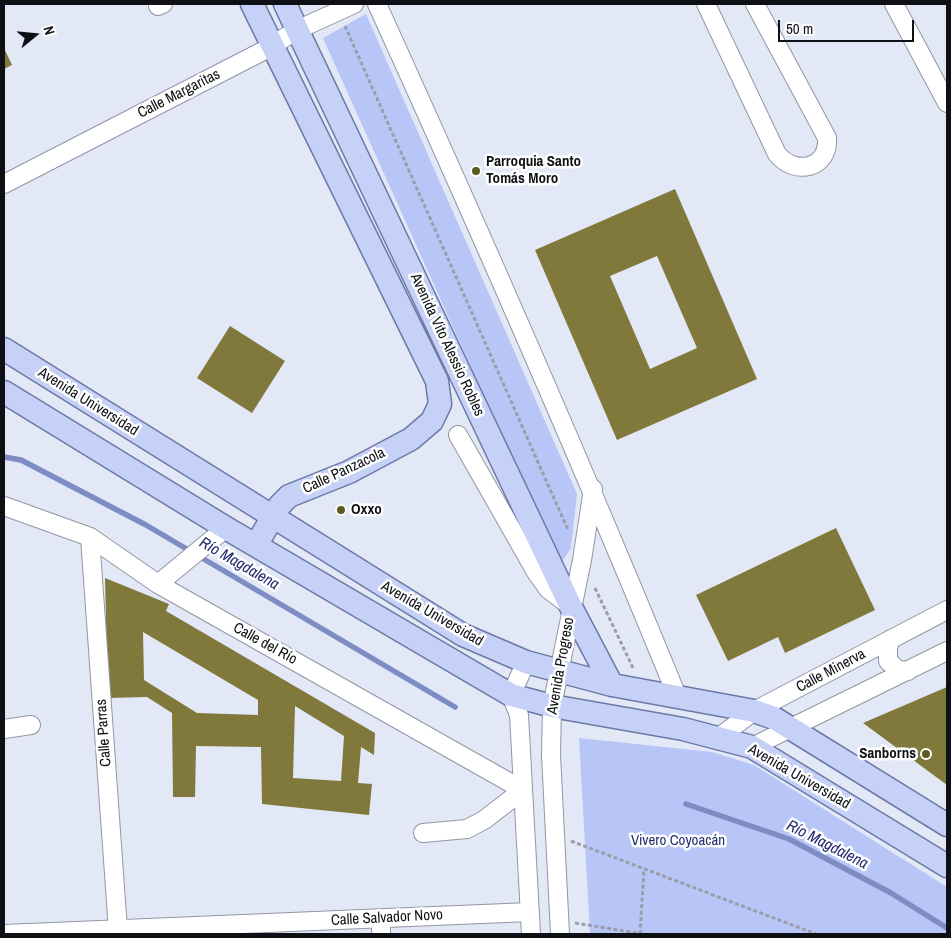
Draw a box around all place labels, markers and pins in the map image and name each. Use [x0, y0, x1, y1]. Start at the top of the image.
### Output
place label: Parroquia Santo Tomás Moro [486, 153, 581, 188]
marker: Parroquia Santo Tomás Moro [470, 165, 482, 177]
place label: Oxxo [351, 501, 382, 519]
marker: Oxxo [335, 504, 347, 516]
place label: Sanborns [859, 745, 916, 763]
marker: Sanborns [920, 748, 932, 760]

